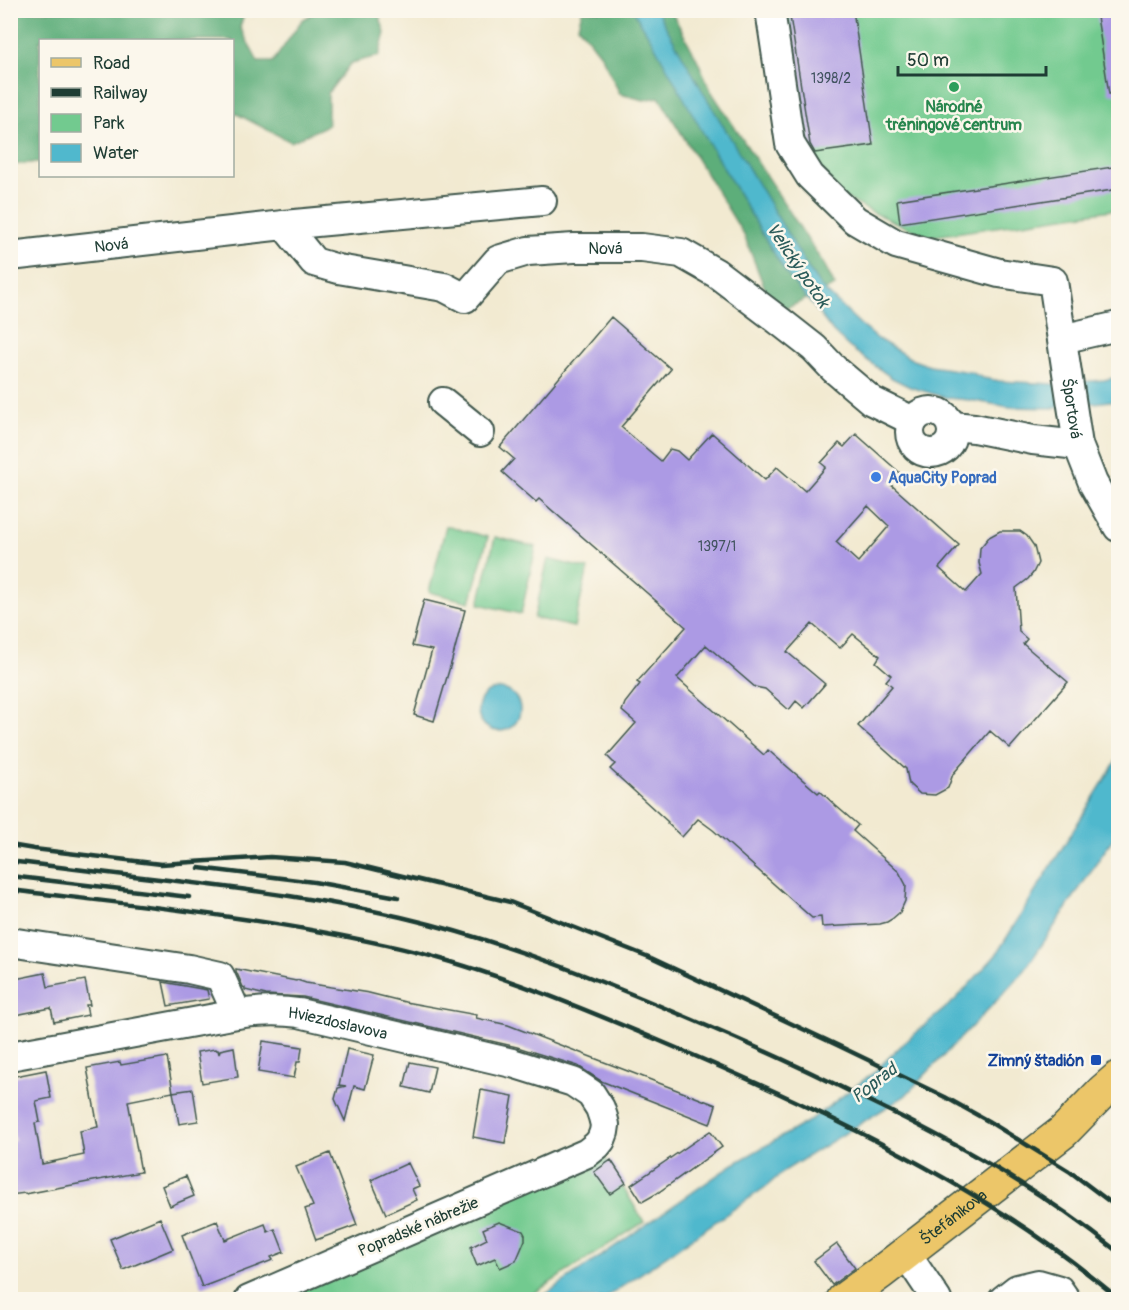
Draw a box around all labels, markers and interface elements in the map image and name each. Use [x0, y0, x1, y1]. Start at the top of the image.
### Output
legend [39, 39, 234, 177]
scale bar [898, 39, 1046, 77]
text: 50 m [907, 49, 949, 72]
text: Road [93, 52, 130, 75]
house number: 1398/2 [811, 70, 851, 87]
marker: Národné tréningové centrum [947, 80, 961, 94]
text: Railway [93, 82, 148, 105]
place label: Národné tréningové centrum [885, 97, 1022, 135]
text: Park [93, 112, 125, 135]
text: Water [93, 142, 139, 165]
water label: Velický potok [761, 218, 835, 314]
street label: Nová [93, 234, 130, 257]
street label: Nová [588, 239, 622, 259]
street label: Športová [1057, 377, 1086, 440]
place label: AquaCity Poprad [888, 468, 997, 488]
marker: AquaCity Poprad [869, 470, 883, 484]
house number: 1397/1 [698, 538, 736, 555]
street label: Hviezdoslavova [287, 1003, 389, 1044]
place label: Zimný štadión [988, 1051, 1084, 1071]
marker: Zimný štadión [1089, 1053, 1103, 1067]
water label: Poprad [847, 1057, 904, 1108]
street label: Štefánikova [915, 1185, 991, 1250]
street label: Popradské nábrežie [355, 1193, 482, 1261]

